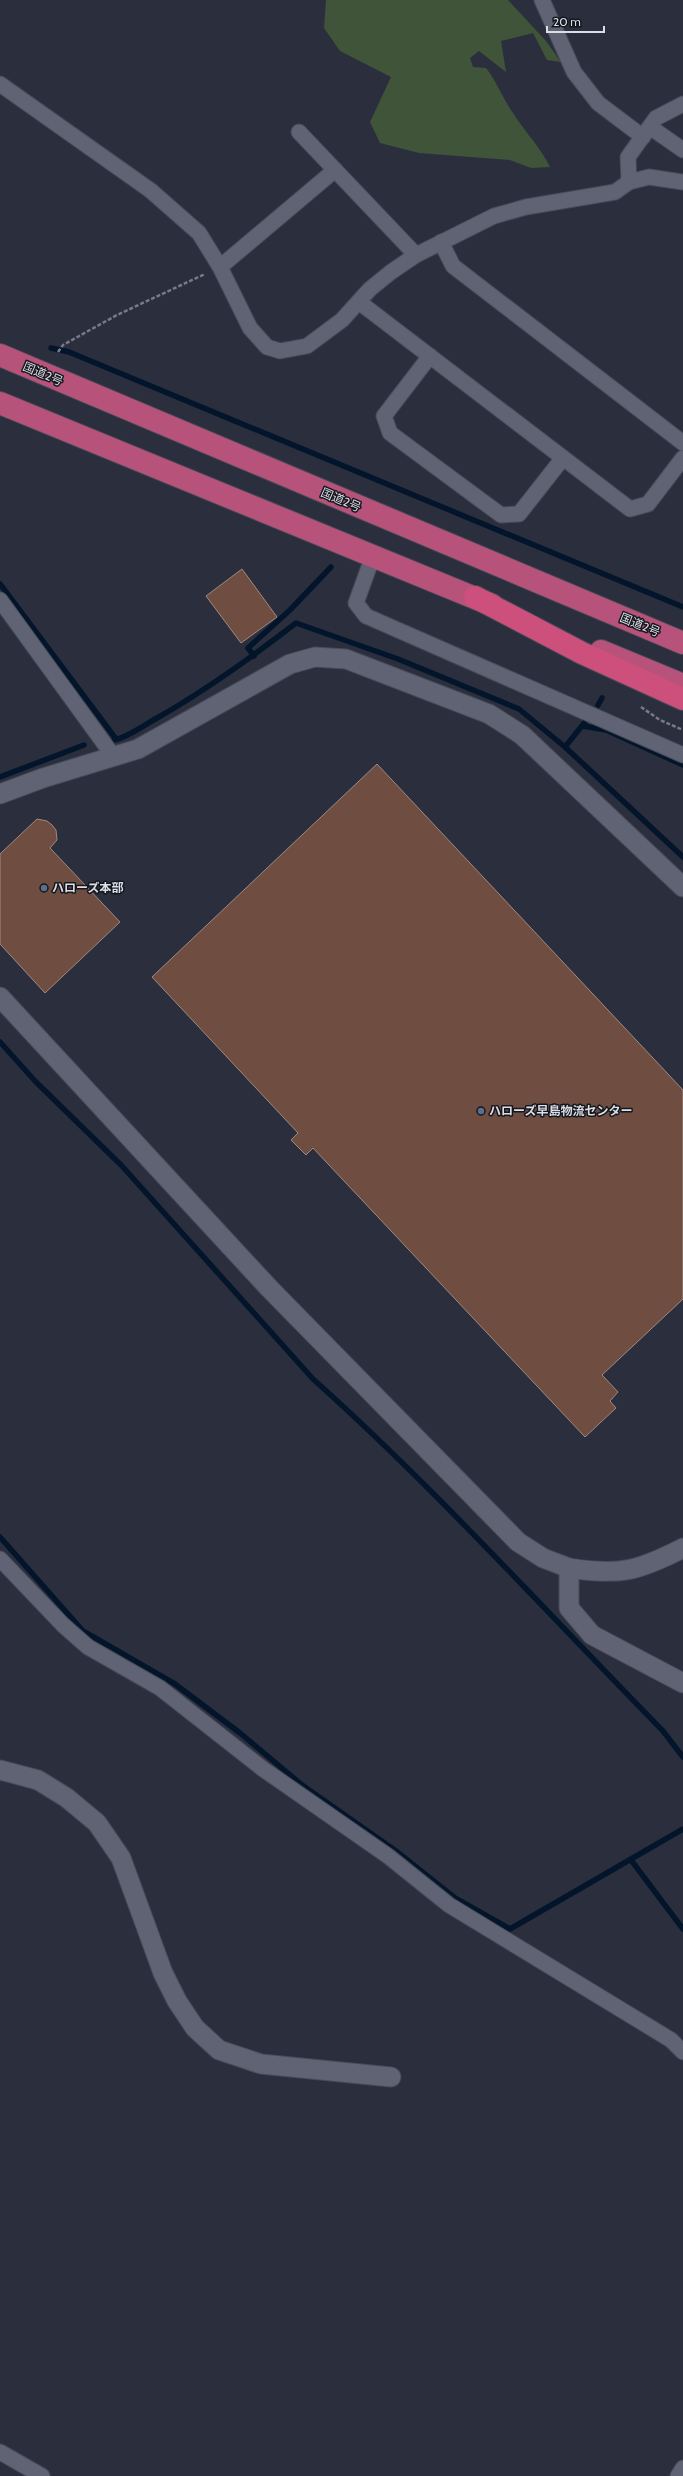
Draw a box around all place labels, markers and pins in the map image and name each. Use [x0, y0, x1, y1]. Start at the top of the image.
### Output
place label: ハローズ本部 [52, 880, 123, 895]
marker: ハローズ本部 [39, 883, 49, 893]
place label: ハローズ早島物流センター [489, 1103, 632, 1118]
marker: ハローズ早島物流センター [476, 1106, 486, 1116]

